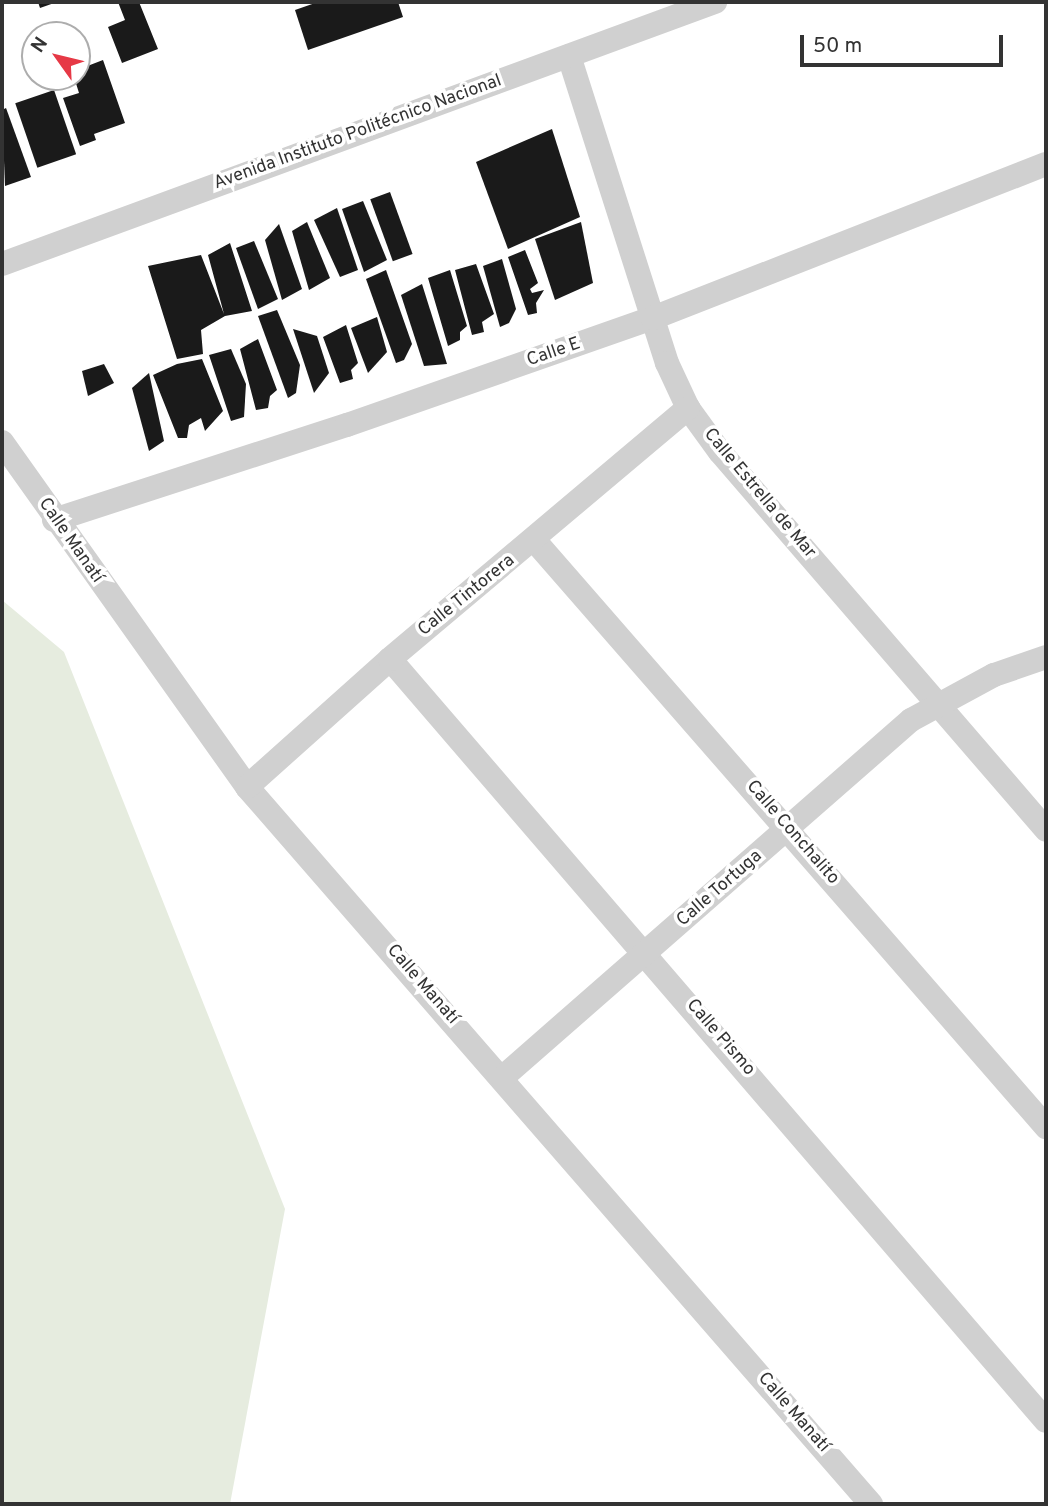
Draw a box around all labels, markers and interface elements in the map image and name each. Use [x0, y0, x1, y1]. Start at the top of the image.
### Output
north arrow [21, 21, 91, 91]
scale bar [803, 21, 1006, 65]
text: N [26, 33, 54, 58]
text: 50 m [813, 33, 862, 60]
street label: Avenida Instituto Politécnico Nacional [211, 71, 505, 195]
street label: Calle E [524, 334, 584, 372]
street label: Calle Estrella de Mar [698, 425, 820, 563]
street label: Calle Manatí [33, 494, 107, 588]
street label: Calle Tintorera [414, 550, 520, 642]
street label: Calle Conchalito [741, 776, 843, 890]
street label: Calle Tortuga [673, 846, 767, 932]
street label: Calle Manatí [381, 941, 463, 1029]
street label: Calle Pismo [681, 995, 759, 1081]
street label: Calle Manatí [752, 1369, 834, 1457]

